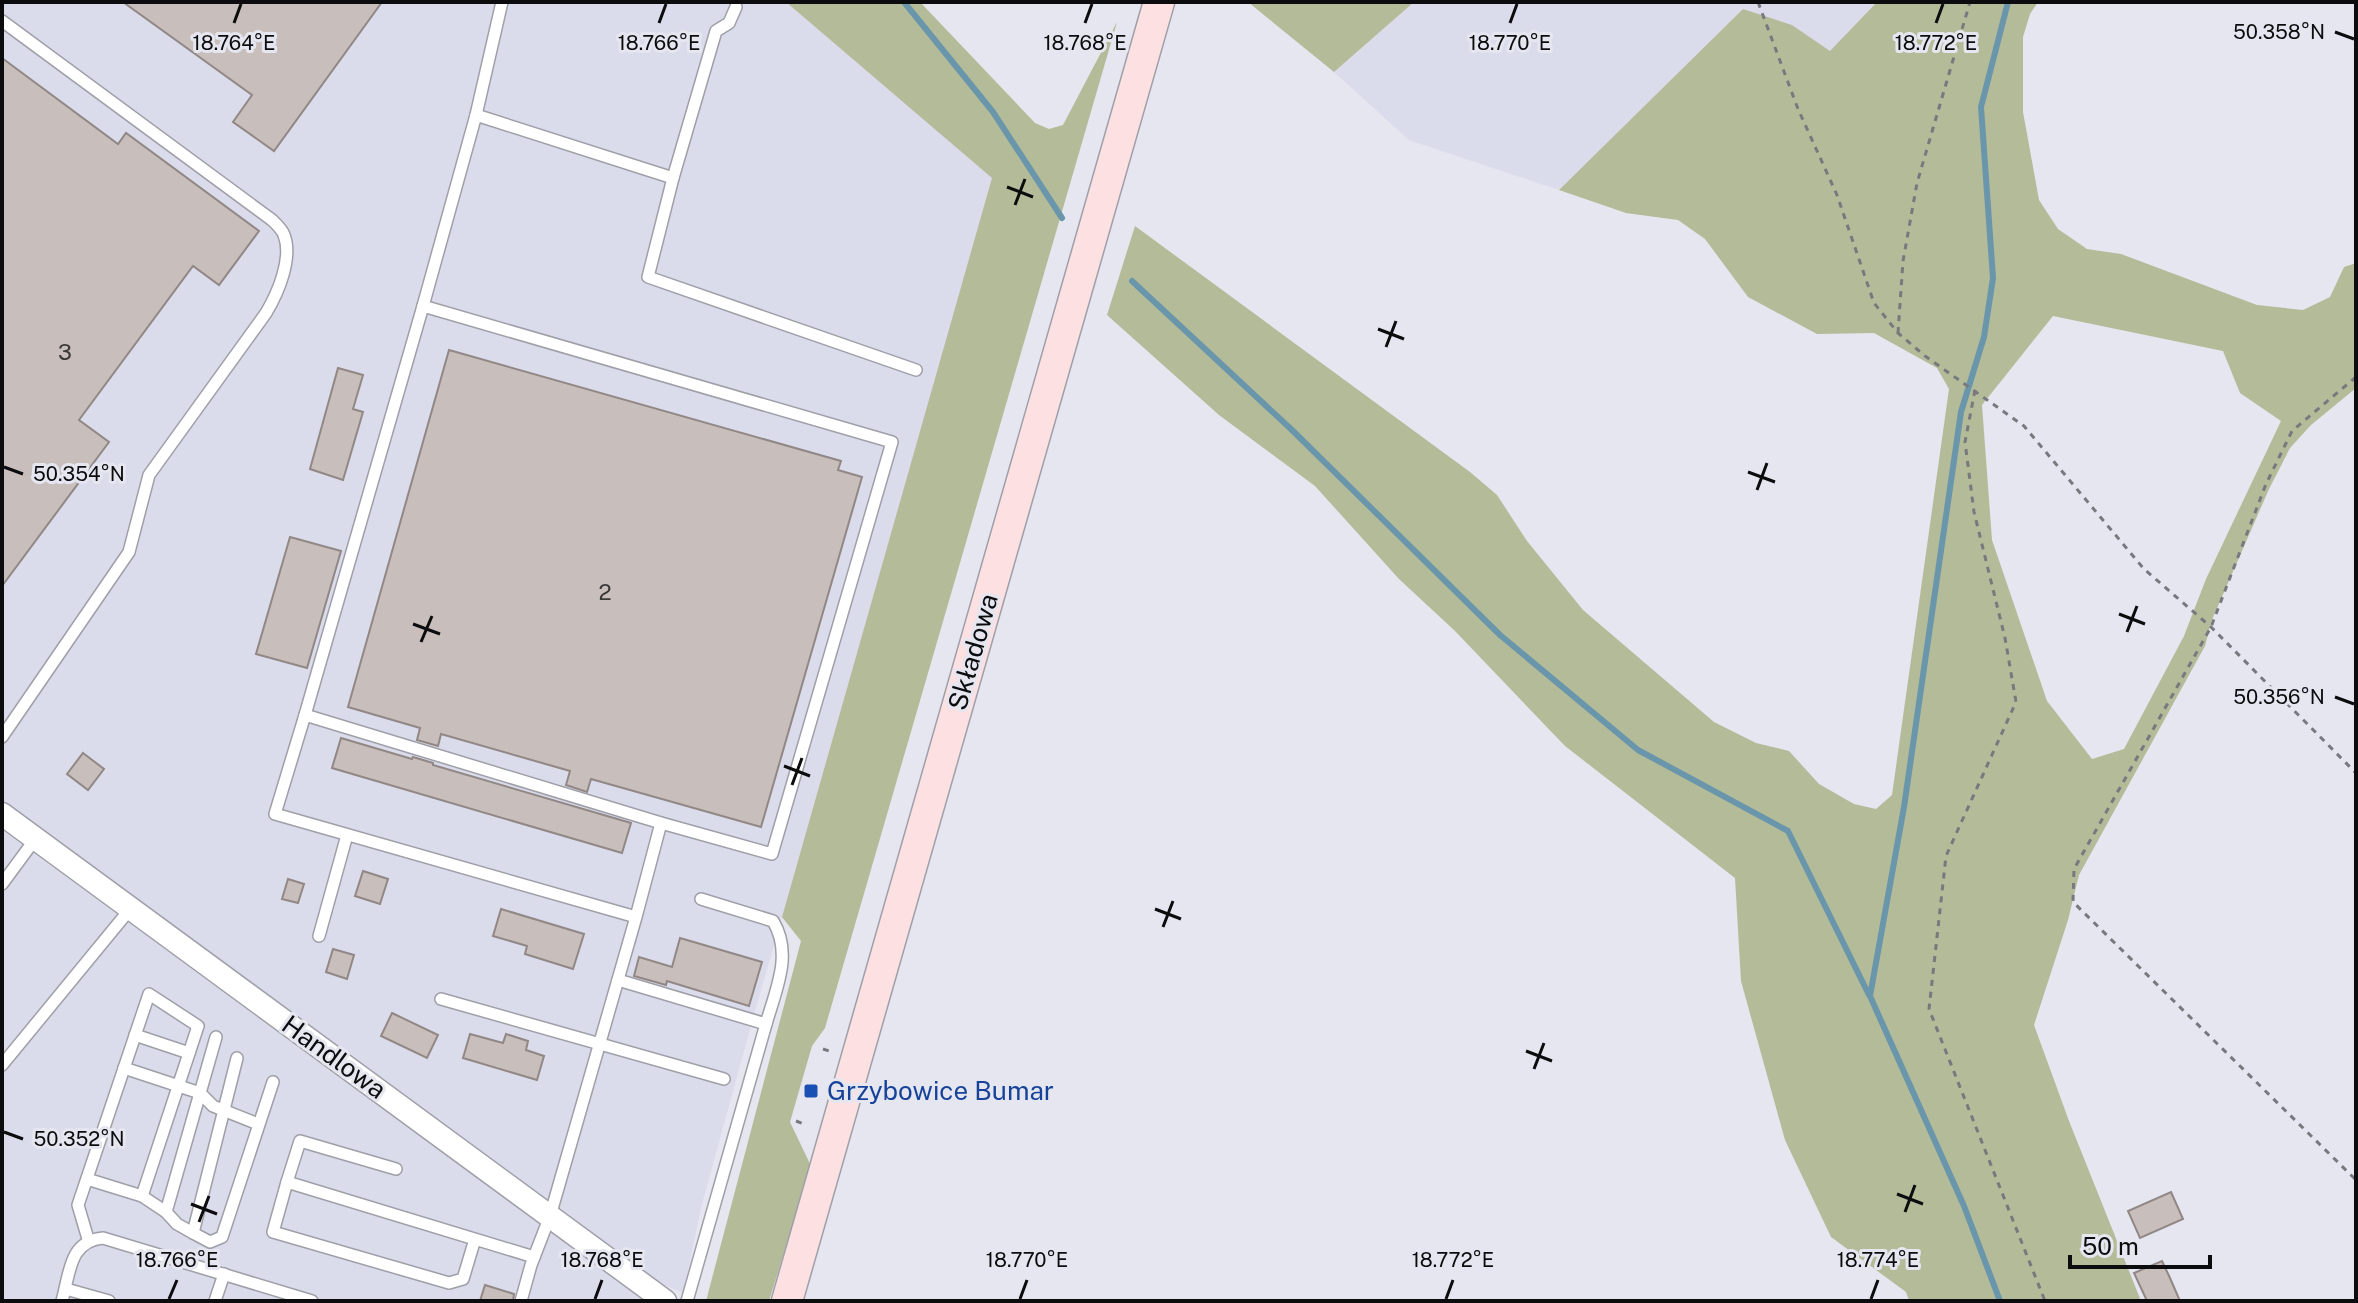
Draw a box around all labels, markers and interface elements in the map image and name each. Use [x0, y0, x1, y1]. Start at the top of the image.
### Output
text: 50.358°N [2233, 20, 2325, 44]
text: 18.764°E [193, 31, 275, 55]
text: 18.766°E [618, 31, 700, 55]
text: 18.768°E [1043, 31, 1127, 55]
text: 18.770°E [1469, 31, 1551, 55]
text: 18.772°E [1895, 31, 1977, 55]
house number: 3 [58, 339, 72, 365]
text: 50.354°N [33, 462, 125, 486]
house number: 2 [598, 579, 612, 605]
street label: Składowa [941, 590, 1004, 714]
text: 50.356°N [2233, 685, 2325, 709]
street label: Handlowa [276, 1008, 392, 1105]
place label: Grzybowice Bumar [827, 1075, 1054, 1106]
marker: Grzybowice Bumar [802, 1082, 820, 1100]
text: 50.352°N [33, 1127, 125, 1151]
scale bar [2070, 1219, 2210, 1269]
text: 50 m [2082, 1232, 2139, 1260]
text: 18.766°E [136, 1248, 218, 1272]
text: 18.768°E [560, 1248, 644, 1272]
text: 18.770°E [986, 1248, 1068, 1272]
text: 18.772°E [1412, 1248, 1494, 1272]
text: 18.774°E [1837, 1248, 1919, 1272]

